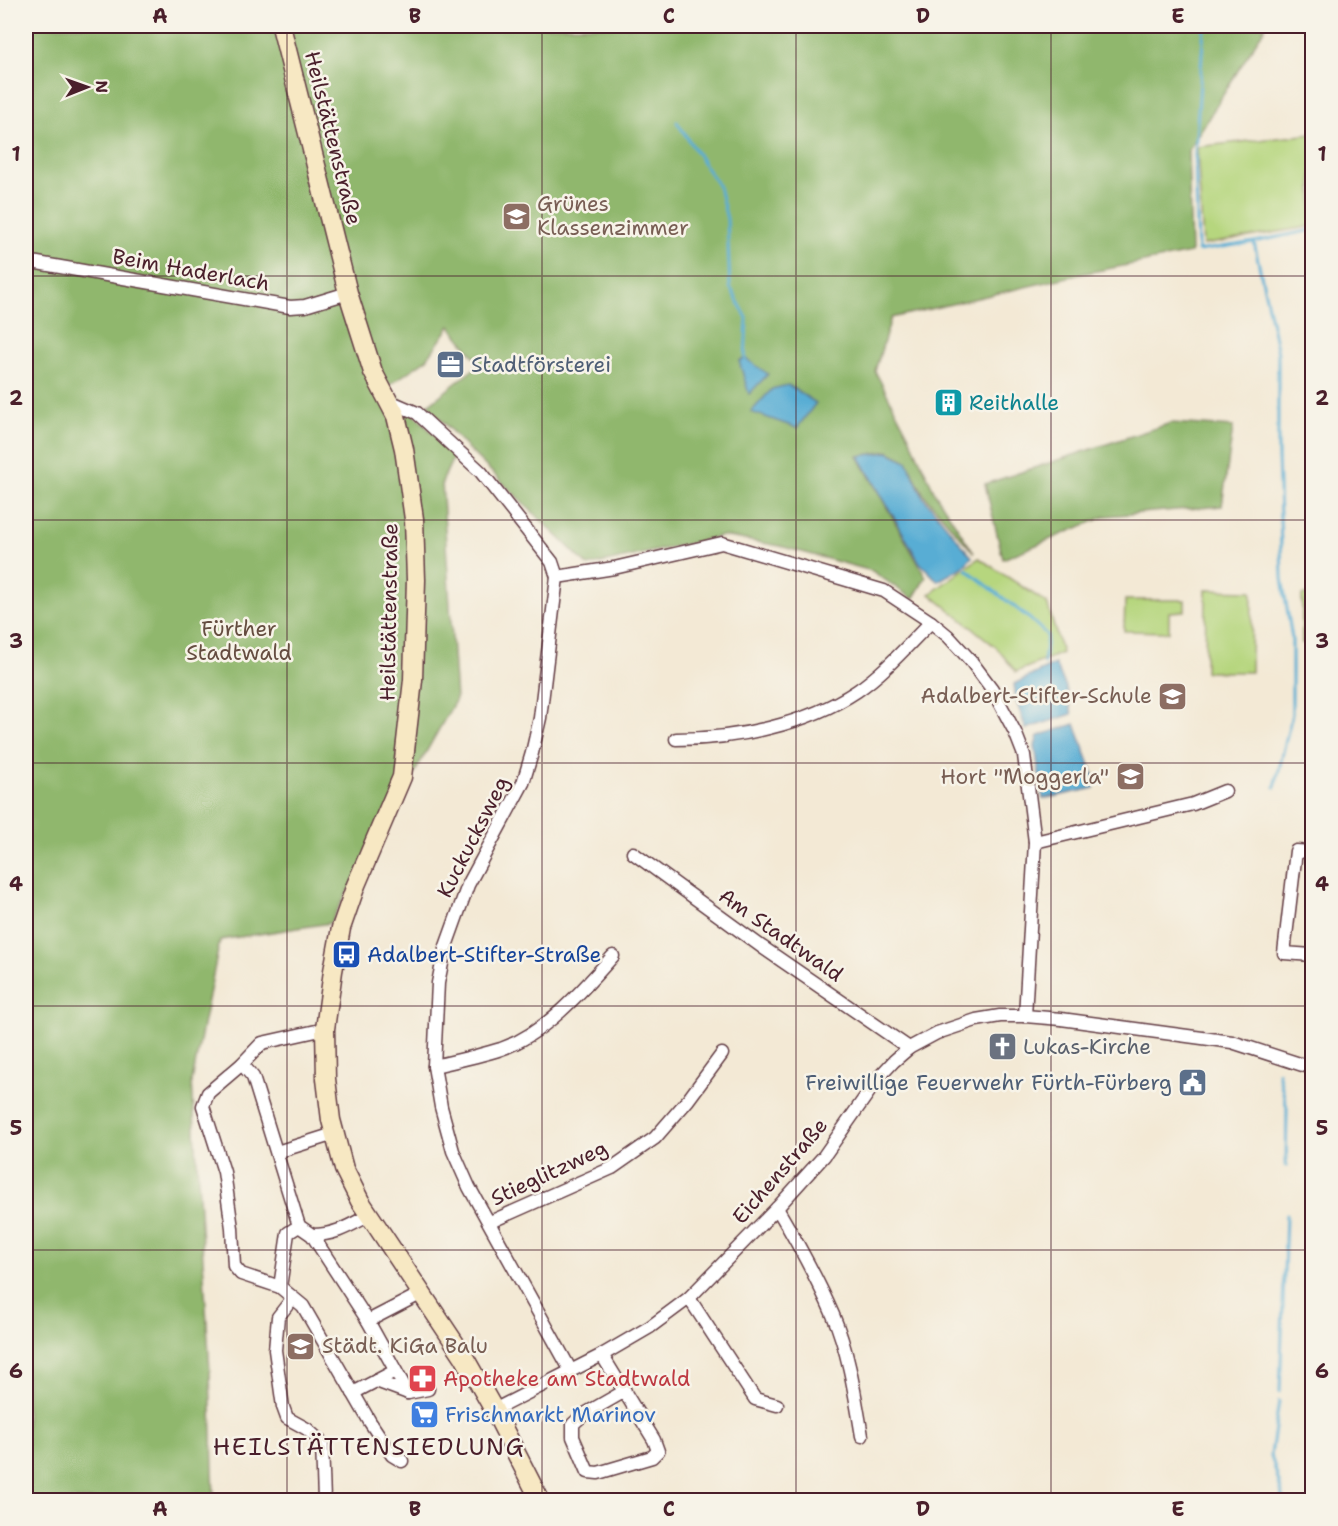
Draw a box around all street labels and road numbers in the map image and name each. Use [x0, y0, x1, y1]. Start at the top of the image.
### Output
street label: Heilstättenstraße [298, 48, 368, 228]
street label: Beim Haderlach [110, 242, 272, 298]
street label: Heilstättenstraße [373, 523, 405, 701]
street label: Kuckucksweg [430, 772, 516, 902]
street label: Am Stadtwald [713, 882, 849, 988]
street label: Eichenstraße [726, 1112, 834, 1230]
street label: Stieglitzweg [486, 1134, 612, 1212]

